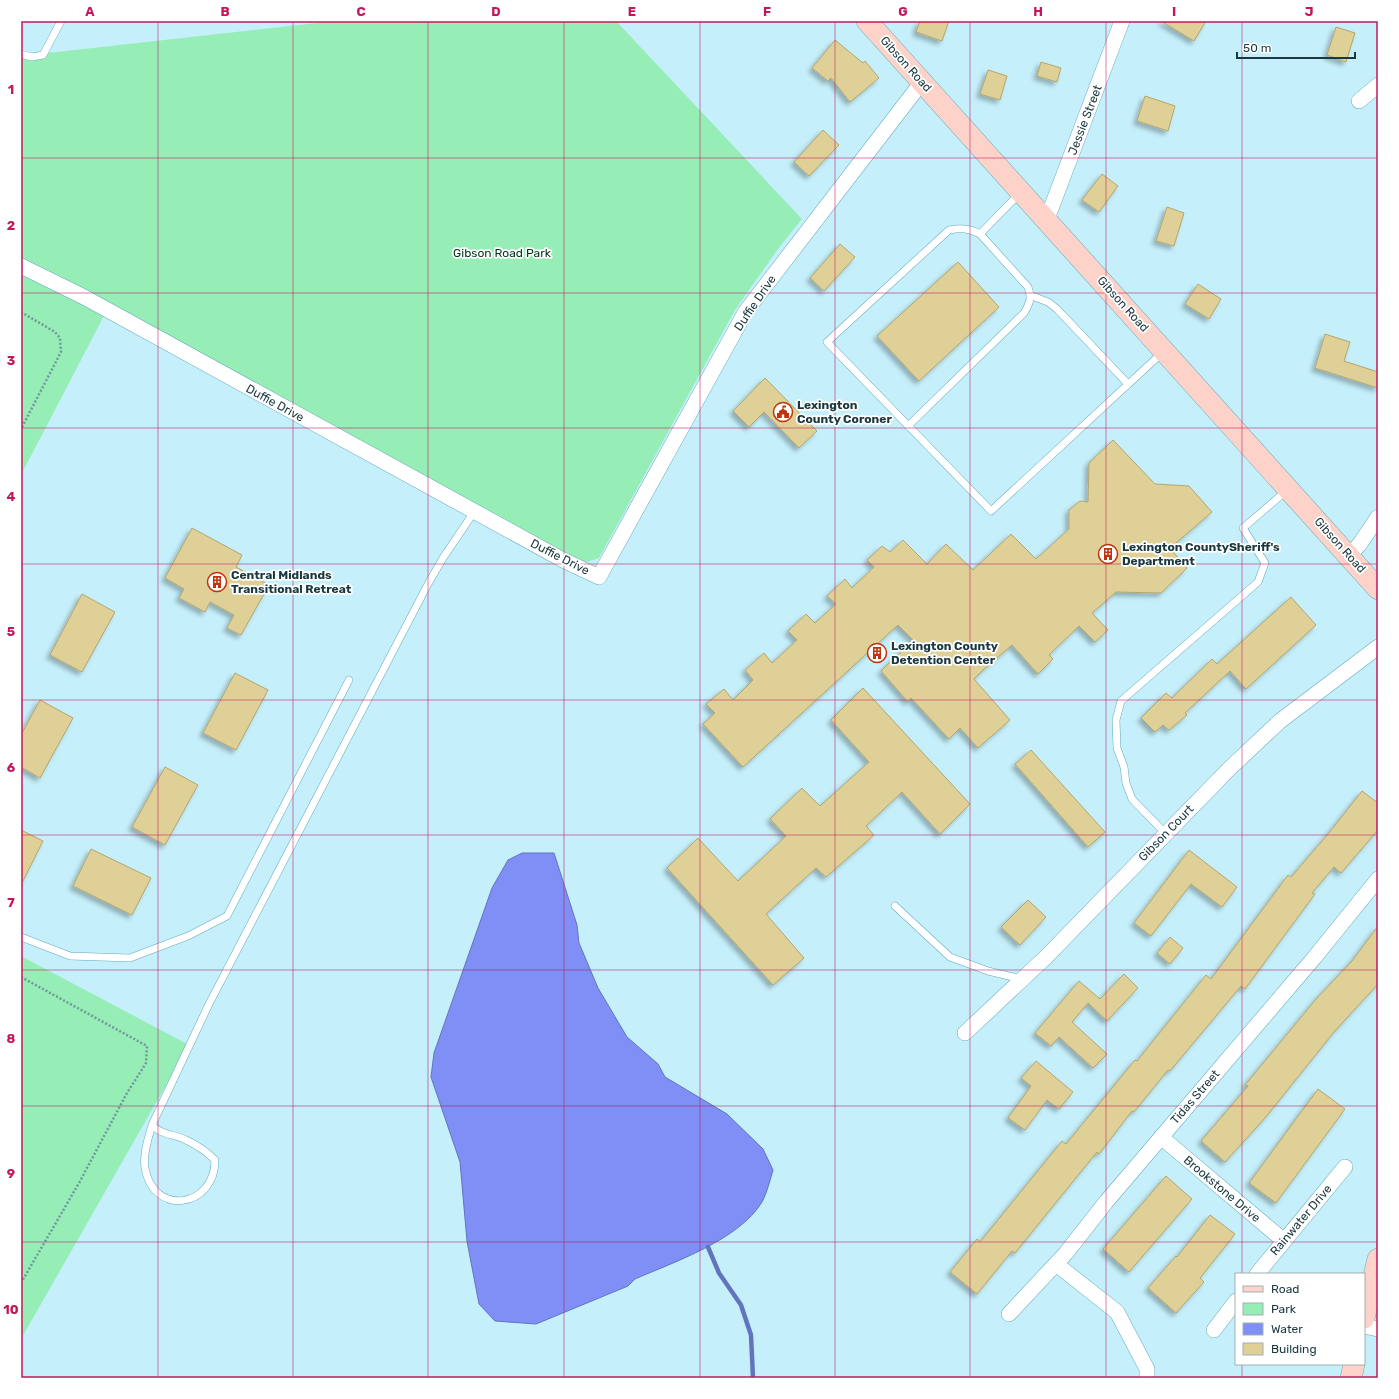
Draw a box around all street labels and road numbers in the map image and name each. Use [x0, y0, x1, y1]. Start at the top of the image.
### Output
street label: Gibson Road [877, 33, 935, 95]
street label: Jessie Street [1065, 83, 1105, 157]
street label: Duffie Drive [731, 272, 779, 334]
street label: Gibson Road [1094, 273, 1152, 335]
street label: Duffie Drive [243, 381, 307, 425]
street label: Gibson Road [1311, 514, 1369, 576]
street label: Duffie Drive [528, 536, 592, 578]
street label: Gibson Court [1136, 802, 1197, 864]
street label: Tidas Street [1168, 1067, 1223, 1127]
street label: Brookstone Drive [1181, 1153, 1263, 1225]
street label: Rainwater Drive [1267, 1182, 1335, 1258]

